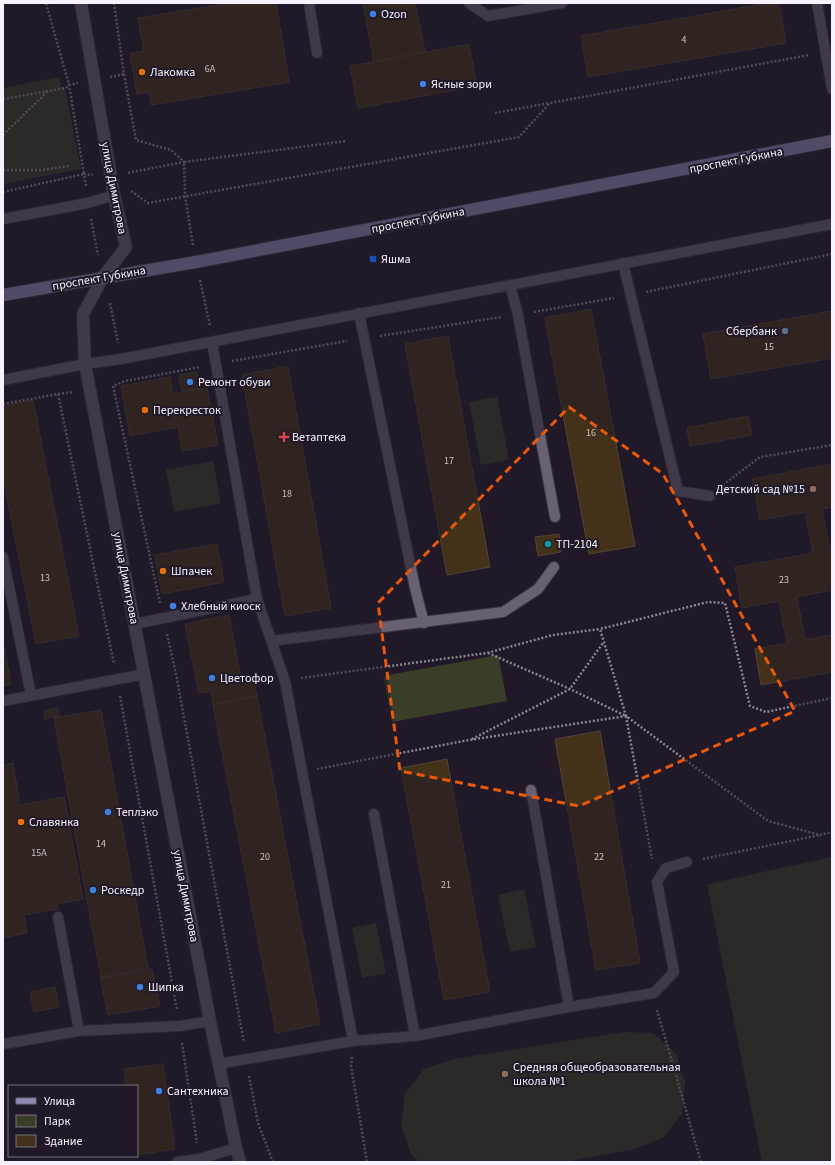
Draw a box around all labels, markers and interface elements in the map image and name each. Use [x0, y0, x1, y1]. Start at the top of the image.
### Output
place label: Ozon [381, 6, 407, 23]
marker: Ozon [368, 9, 378, 19]
house number: 4 [682, 33, 687, 47]
house number: 6А [205, 62, 216, 76]
place label: Лакомка [150, 64, 195, 81]
marker: Лакомка [137, 67, 147, 77]
place label: Ясные зори [431, 76, 492, 93]
marker: Ясные зори [418, 79, 428, 89]
street label: улица Димитрова [96, 141, 131, 236]
street label: проспект Губкина [688, 143, 784, 178]
street label: проспект Губкина [370, 203, 466, 238]
place label: Яшма [381, 251, 411, 268]
marker: Яшма [368, 254, 378, 264]
street label: проспект Губкина [51, 262, 147, 295]
place label: Сбербанк [726, 323, 777, 340]
marker: Сбербанк [780, 326, 790, 336]
house number: 15 [764, 340, 774, 354]
place label: Ремонт обуви [198, 374, 271, 391]
marker: Ремонт обуви [185, 377, 195, 387]
place label: Перекресток [153, 402, 221, 419]
marker: Перекресток [140, 405, 150, 415]
house number: 16 [586, 426, 596, 440]
place label: Ветаптека [292, 429, 346, 446]
marker: Ветаптека [279, 432, 289, 442]
house number: 17 [444, 454, 454, 468]
place label: Детский сад №15 [716, 481, 805, 498]
marker: Детский сад №15 [808, 484, 818, 494]
house number: 18 [282, 487, 292, 501]
street label: улица Димитрова [108, 531, 143, 626]
place label: ТП-2104 [556, 536, 598, 553]
marker: ТП-2104 [543, 539, 553, 549]
place label: Шпачек [171, 563, 212, 580]
marker: Шпачек [158, 566, 168, 576]
house number: 13 [40, 571, 50, 585]
house number: 23 [779, 573, 789, 587]
place label: Хлебный киоск [181, 598, 261, 615]
marker: Хлебный киоск [168, 601, 178, 611]
place label: Цветофор [220, 670, 274, 687]
marker: Цветофор [207, 673, 217, 683]
place label: Теплэко [116, 804, 158, 821]
marker: Теплэко [103, 807, 113, 817]
place label: Славянка [29, 814, 79, 831]
marker: Славянка [16, 817, 26, 827]
house number: 14 [96, 837, 106, 851]
house number: 15А [31, 846, 47, 860]
street label: улица Димитрова [168, 849, 203, 944]
house number: 20 [260, 850, 270, 864]
house number: 22 [594, 850, 604, 864]
house number: 21 [441, 878, 451, 892]
place label: Роскедр [101, 882, 145, 899]
marker: Роскедр [88, 885, 98, 895]
place label: Шипка [148, 979, 184, 996]
marker: Шипка [135, 982, 145, 992]
place label: Средняя общеобразовательная школа №1 [513, 1059, 681, 1090]
marker: Средняя общеобразовательная школа №1 [500, 1069, 510, 1079]
place label: Сантехника [167, 1083, 229, 1100]
legend [8, 1085, 138, 1157]
marker: Сантехника [154, 1086, 164, 1096]
text: Улица [44, 1093, 75, 1110]
text: Парк [44, 1113, 70, 1130]
text: Здание [44, 1133, 83, 1150]

